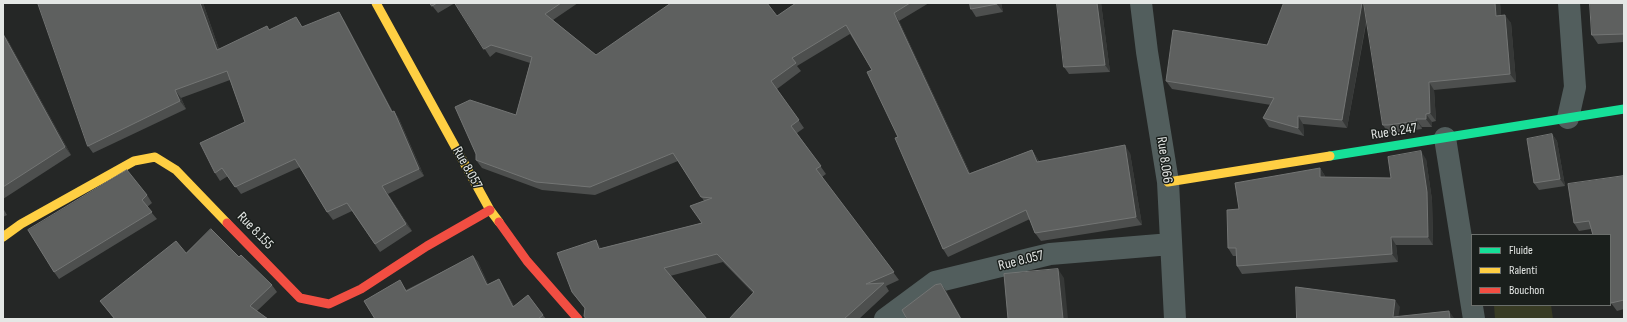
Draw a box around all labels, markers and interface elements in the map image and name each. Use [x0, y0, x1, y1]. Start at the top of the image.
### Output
street label: Rue 8.247 [1370, 120, 1418, 144]
street label: Rue 8.066 [1152, 136, 1176, 184]
street label: Rue 8.057 [449, 144, 485, 192]
street label: Rue 8.155 [233, 209, 277, 253]
legend [1471, 234, 1611, 306]
text: Fluide [1509, 243, 1533, 258]
street label: Rue 8.057 [997, 247, 1045, 275]
text: Ralenti [1509, 263, 1537, 278]
text: Bouchon [1509, 283, 1544, 298]

